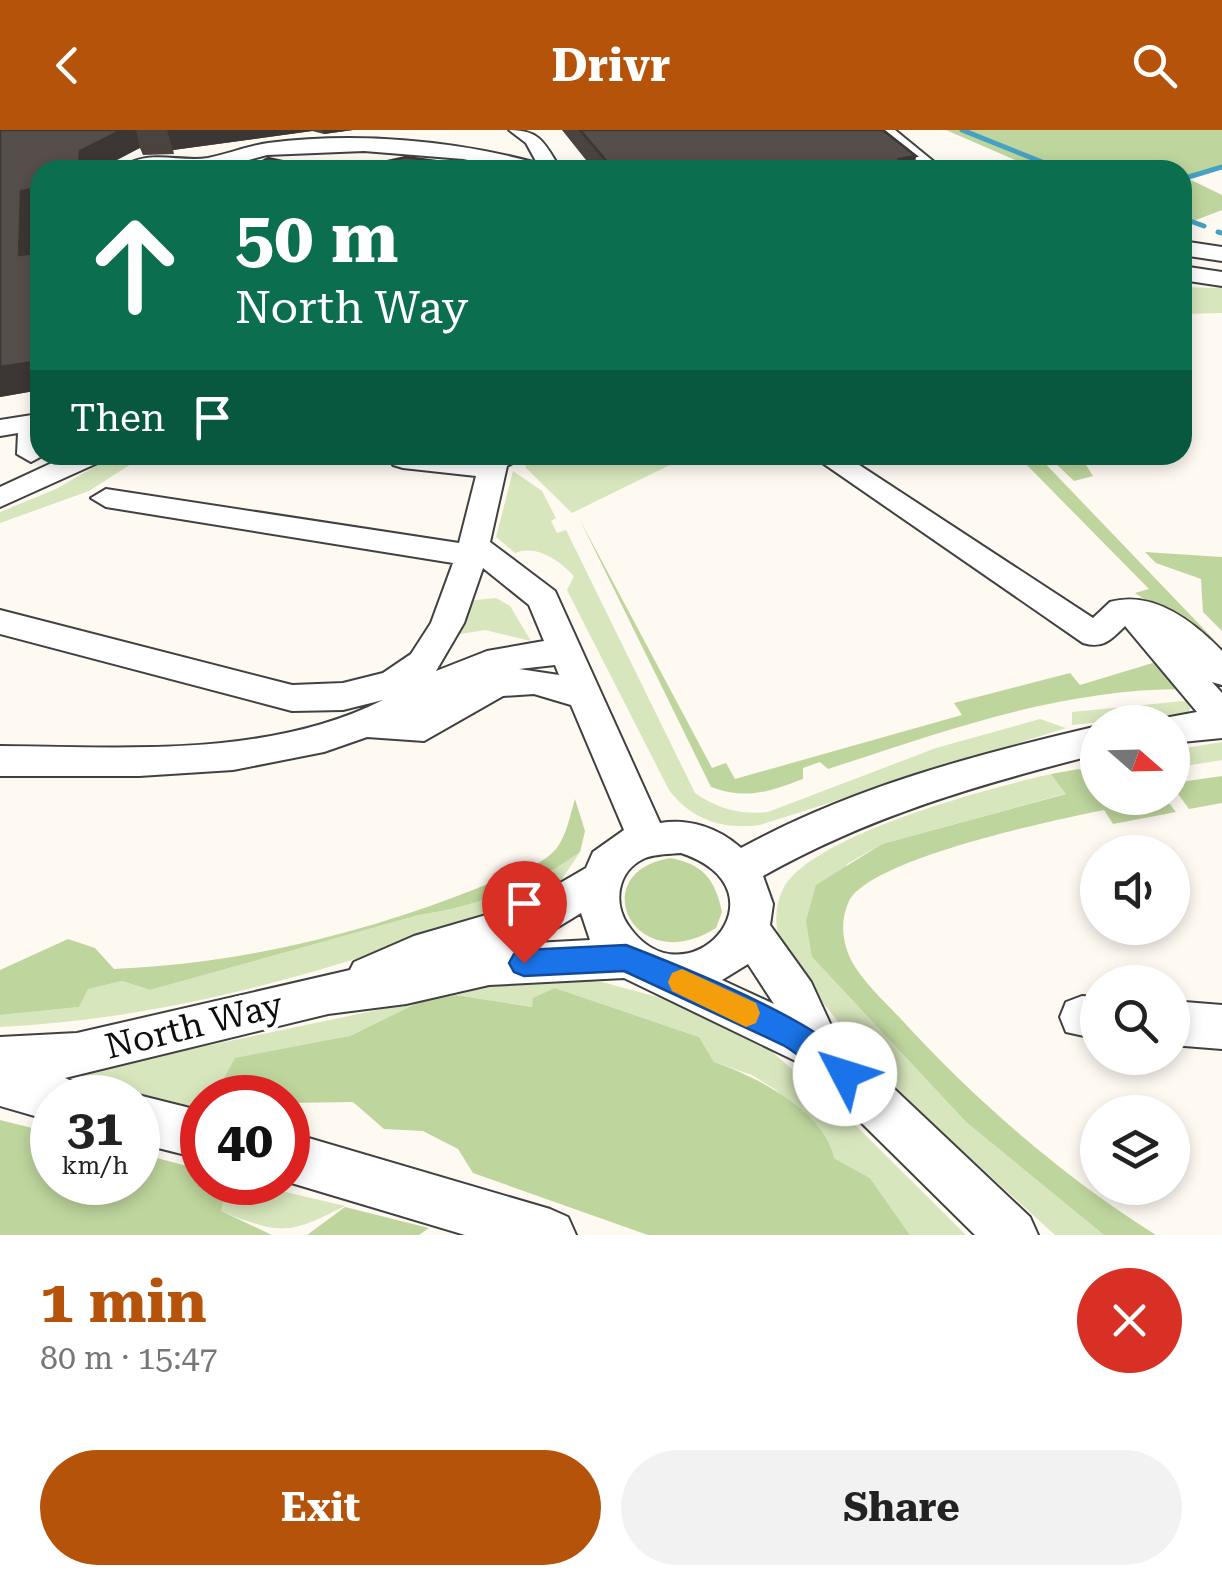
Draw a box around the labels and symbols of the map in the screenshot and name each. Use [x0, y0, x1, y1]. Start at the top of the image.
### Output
north arrow [1080, 705, 1190, 815]
pin [482, 861, 567, 964]
street label: North Way [101, 984, 287, 1068]
position arrow [793, 1022, 897, 1126]
speed limit sign: 40 [180, 1075, 310, 1205]

